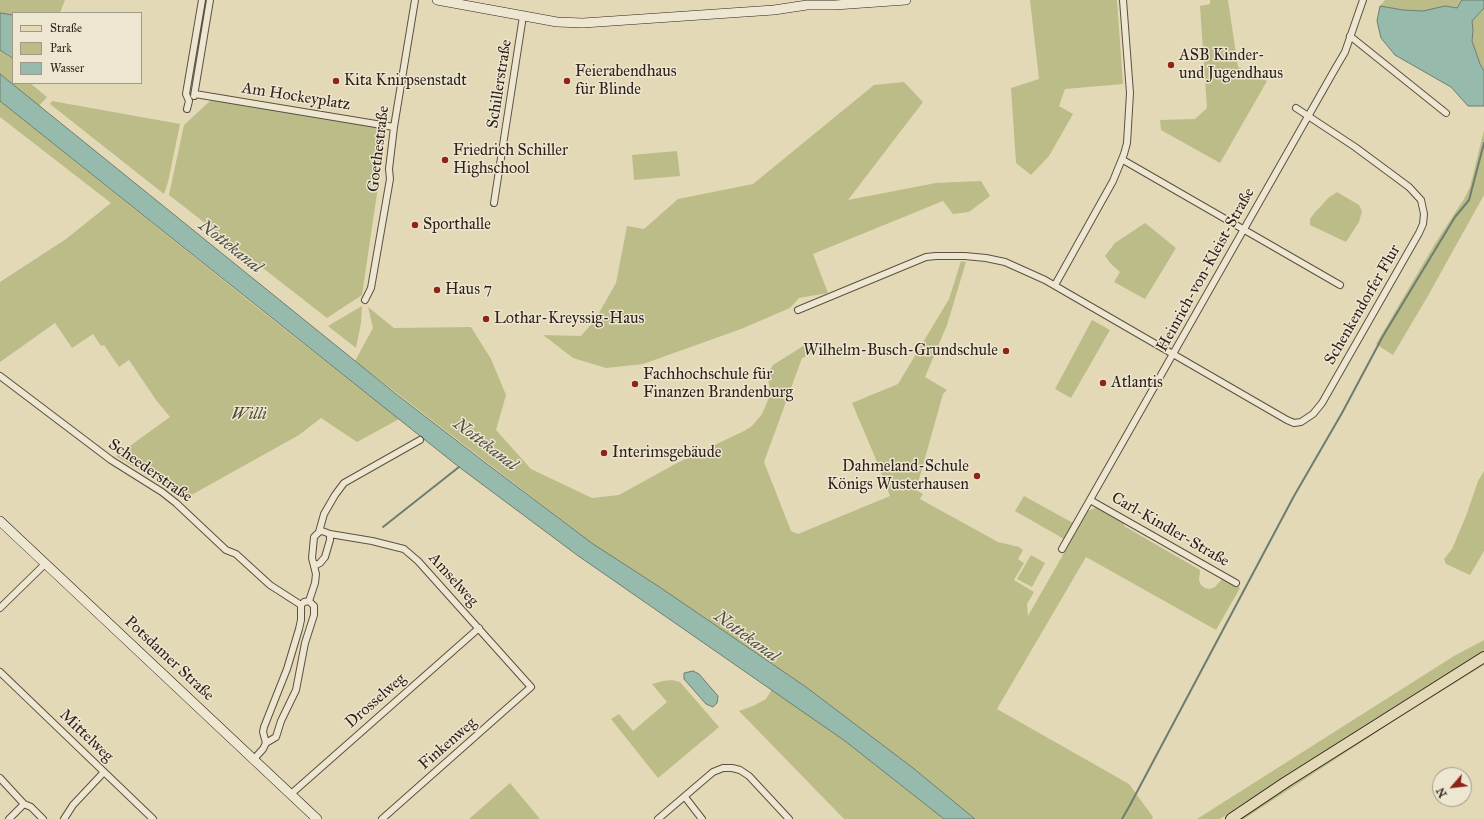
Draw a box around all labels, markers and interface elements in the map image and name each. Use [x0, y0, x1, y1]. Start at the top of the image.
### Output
legend [12, 12, 142, 84]
text: Straße [50, 21, 82, 35]
street label: Schillerstraße [484, 38, 516, 130]
text: Park [50, 41, 72, 55]
place label: ASB Kinder- und Jugendhaus [1179, 46, 1283, 84]
marker: ASB Kinder- und Jugendhaus [1166, 60, 1176, 70]
text: Wasser [50, 61, 84, 75]
place label: Feierabendhaus für Blinde [575, 62, 677, 100]
place label: Kita Knirpsenstadt [344, 71, 467, 91]
marker: Kita Knirpsenstadt [331, 76, 341, 86]
marker: Feierabendhaus für Blinde [562, 76, 572, 86]
street label: Am Hockeyplatz [240, 79, 352, 115]
street label: Goethestraße [364, 105, 394, 193]
place label: Friedrich Schiller Highschool [453, 141, 568, 179]
marker: Friedrich Schiller Highschool [440, 155, 450, 165]
street label: Heinrich-von-Kleist-Straße [1153, 185, 1259, 355]
place label: Sporthalle [423, 215, 491, 235]
water label: Nottekanal [194, 216, 266, 278]
marker: Sporthalle [410, 220, 420, 230]
street label: Schenkendorfer Flur [1321, 242, 1405, 368]
place label: Haus 7 [445, 280, 492, 300]
marker: Haus 7 [432, 285, 442, 295]
place label: Lothar-Kreyssig-Haus [494, 309, 644, 329]
marker: Lothar-Kreyssig-Haus [481, 314, 491, 324]
place label: Wilhelm-Busch-Grundschule [803, 341, 998, 361]
marker: Wilhelm-Busch-Grundschule [1001, 346, 1011, 356]
place label: Fachhochschule für Finanzen Brandenburg [643, 365, 793, 403]
place label: Atlantis [1111, 373, 1163, 393]
marker: Atlantis [1098, 378, 1108, 388]
marker: Fachhochschule für Finanzen Brandenburg [630, 379, 640, 389]
park label: Willi [231, 405, 267, 425]
water label: Nottekanal [449, 414, 521, 476]
street label: Scheederstraße [104, 435, 196, 507]
place label: Interimsgebäude [612, 443, 721, 463]
marker: Interimsgebäude [599, 448, 609, 458]
place label: Dahmeland-Schule Königs Wusterhausen [827, 457, 969, 495]
marker: Dahmeland-Schule Königs Wusterhausen [972, 471, 982, 481]
street label: Carl-Kindler-Straße [1108, 488, 1232, 572]
street label: Amselweg [424, 549, 482, 611]
water label: Nottekanal [710, 607, 782, 667]
street label: Potsdamer Straße [120, 613, 218, 705]
street label: Drosselweg [342, 670, 410, 732]
street label: Mittelweg [55, 706, 117, 766]
street label: Finkenweg [415, 714, 481, 774]
north arrow [1432, 767, 1472, 807]
text: N [1434, 785, 1450, 800]

